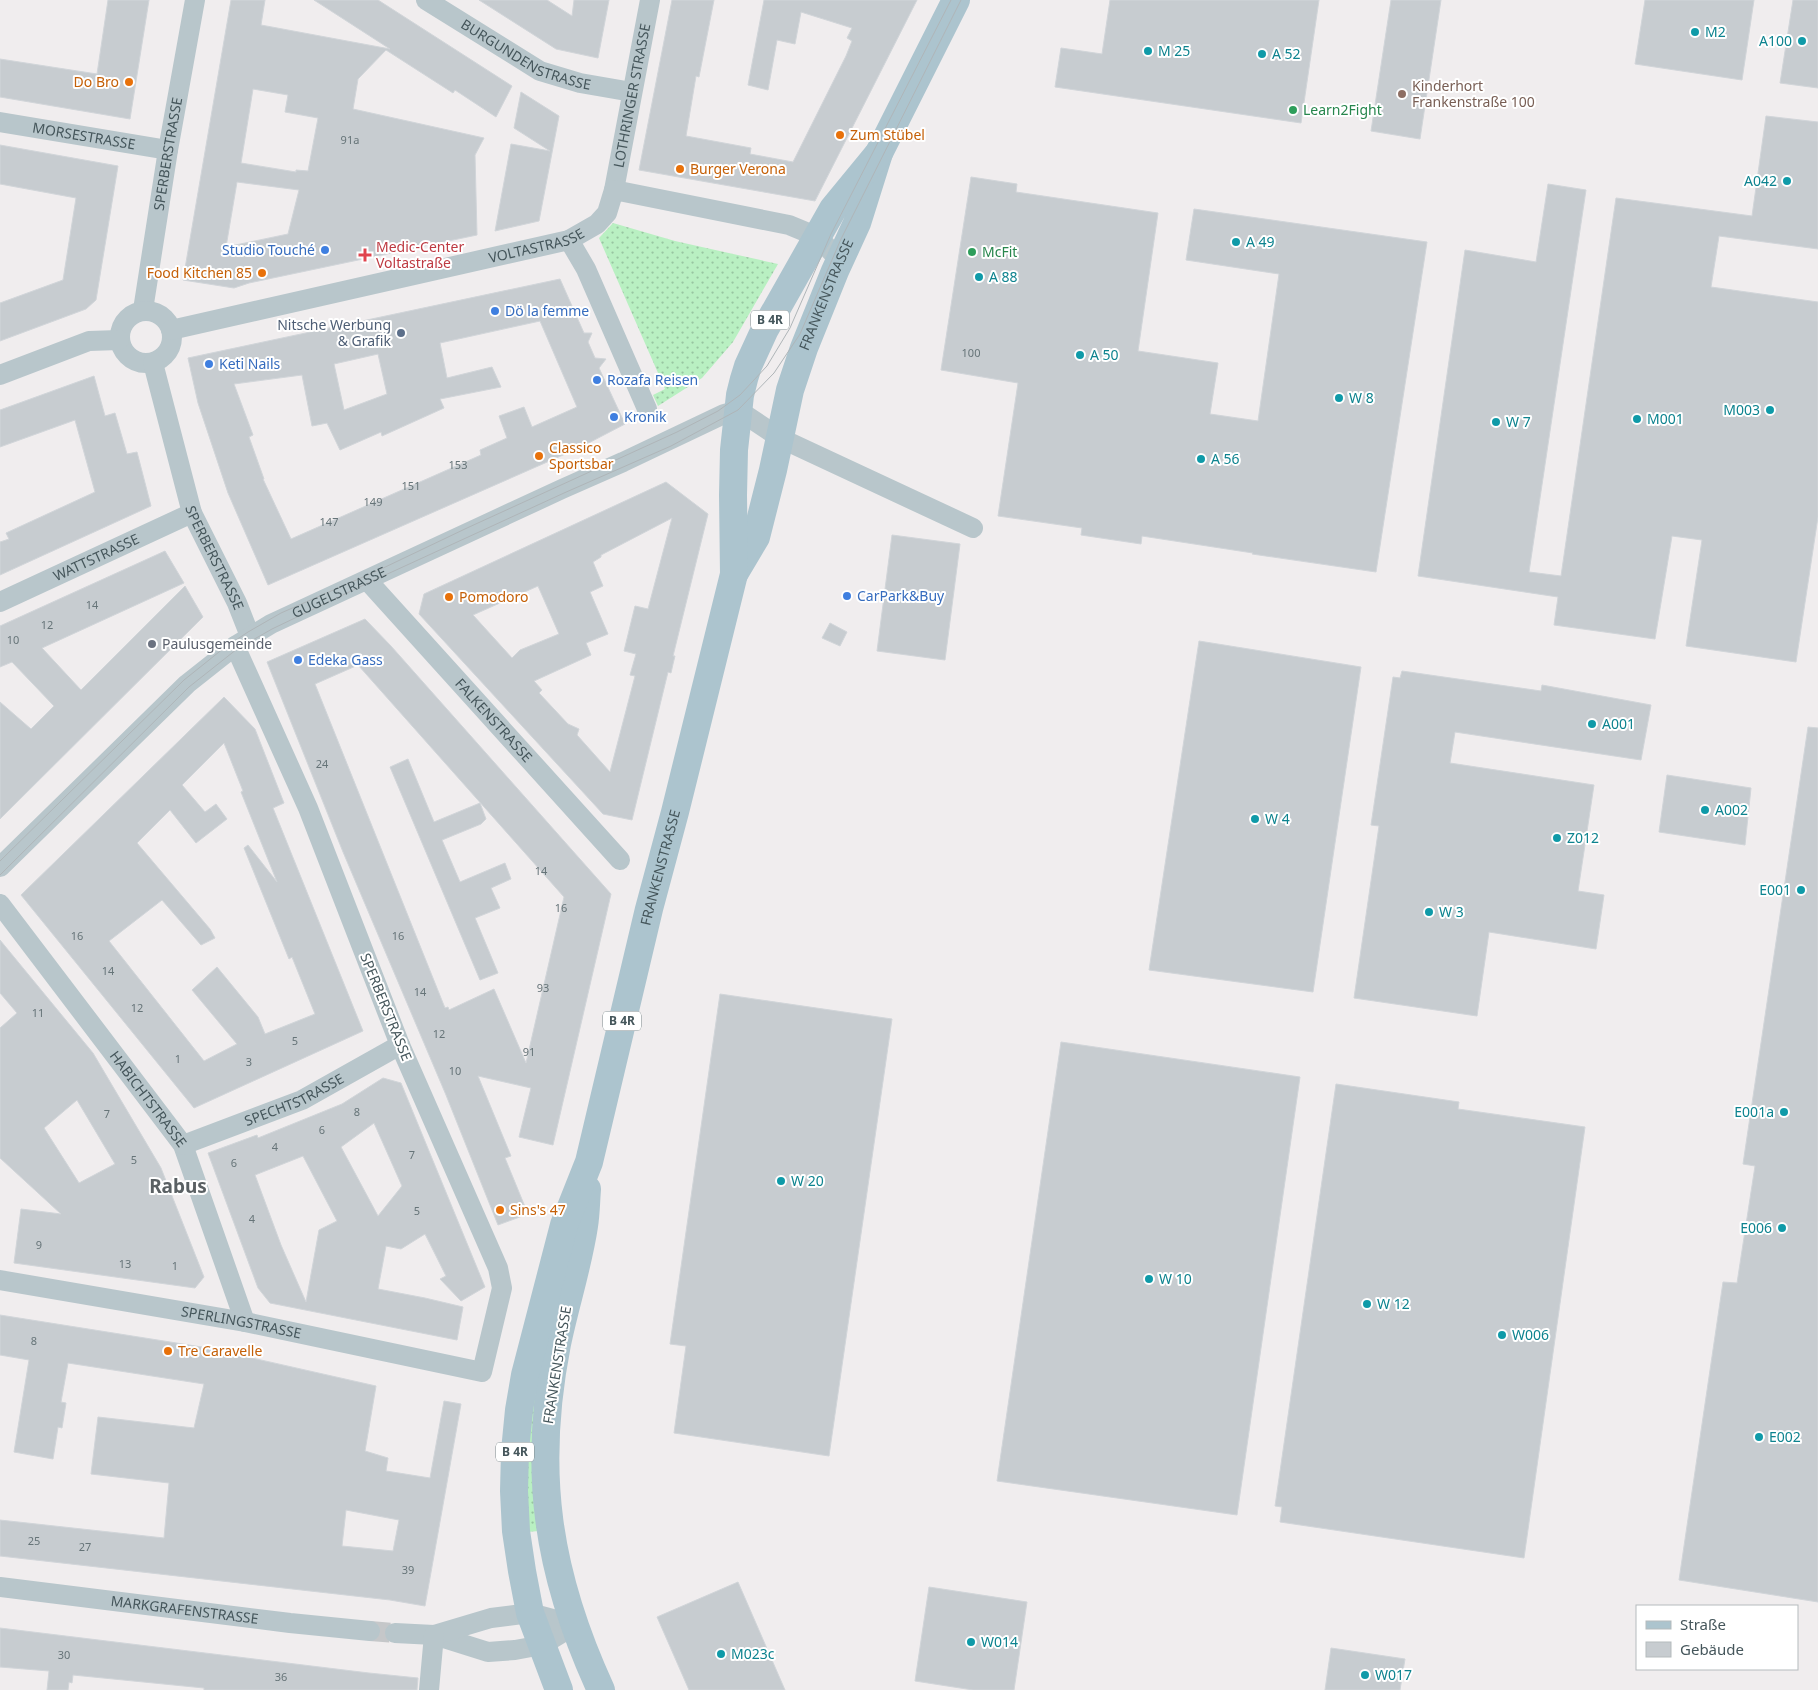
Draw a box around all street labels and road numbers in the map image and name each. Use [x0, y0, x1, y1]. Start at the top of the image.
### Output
street label: BURGUNDENSTRASSE [458, 14, 593, 94]
street label: LOTHRINGER STRASSE [608, 22, 654, 169]
street label: SPERBERSTRASSE [149, 96, 186, 212]
street label: MORSESTRASSE [31, 118, 137, 153]
street label: VOLTASTRASSE [487, 223, 587, 267]
street label: FRANKENSTRASSE [794, 236, 857, 353]
road number: B 4R [751, 310, 789, 330]
street label: SPERBERSTRASSE [181, 503, 249, 613]
street label: WATTSTRASSE [50, 529, 142, 585]
street label: GUGELSTRASSE [288, 562, 389, 622]
street label: FALKENSTRASSE [451, 674, 537, 766]
street label: FRANKENSTRASSE [635, 807, 684, 927]
street label: SPERBERSTRASSE [356, 950, 417, 1063]
road number: B 4R [603, 1011, 641, 1030]
street label: HABICHTSTRASSE [106, 1047, 191, 1151]
street label: SPECHTSTRASSE [242, 1069, 347, 1130]
street label: SPERLINGSTRASSE [180, 1301, 303, 1343]
street label: FRANKENSTRASSE [538, 1305, 575, 1425]
road number: B 4R [496, 1442, 534, 1461]
street label: MARKGRAFENSTRASSE [110, 1591, 260, 1628]

